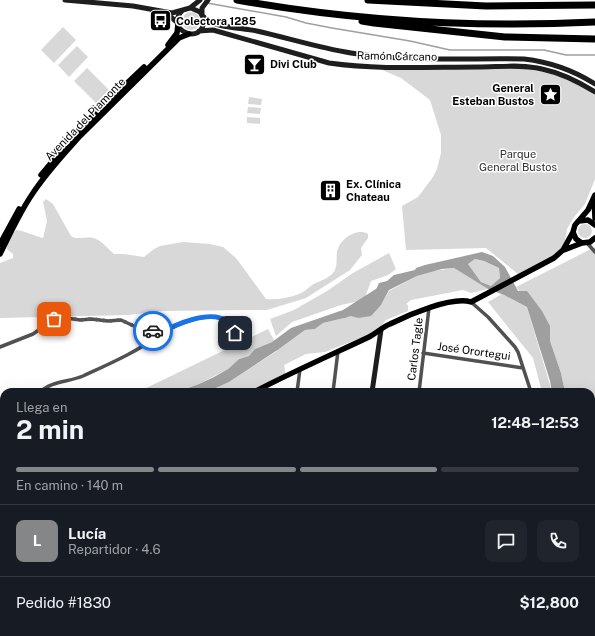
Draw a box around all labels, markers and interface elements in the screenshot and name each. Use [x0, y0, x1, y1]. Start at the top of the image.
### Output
bus stop icon: Colectora 1285 [147, 8, 173, 34]
place label: Colectora 1285 [176, 15, 256, 27]
street label: Ramón Cárcano [357, 49, 437, 63]
bar icon: Divi Club [242, 51, 268, 77]
place label: Divi Club [270, 58, 317, 70]
street label: Avenida del Piamonte [43, 75, 127, 163]
place icon: General Esteban Bustos [537, 81, 563, 107]
place label: General Esteban Bustos [452, 82, 534, 107]
park label: Parque General Bustos [479, 148, 558, 173]
building icon: Ex. Clínica Chateau [317, 177, 343, 203]
place label: Ex. Clínica Chateau [346, 178, 401, 203]
pin [37, 302, 71, 336]
icon: bag [43, 308, 65, 330]
courier [133, 311, 173, 351]
pin [218, 316, 252, 350]
street label: Carlos Tagle [405, 317, 425, 381]
icon: car [142, 320, 164, 342]
icon: home [224, 322, 246, 344]
street label: José Orortegui [437, 340, 511, 362]
text: Llega en [16, 400, 67, 415]
text: 2 min [16, 414, 84, 445]
text: 12:48–12:53 [491, 414, 579, 431]
text: En camino · 140 m [16, 478, 123, 493]
button: chat [485, 520, 527, 562]
button: phone [537, 520, 579, 562]
text: Lucía [68, 525, 106, 542]
text: L [33, 532, 41, 549]
text: Repartidor · 4.6 [68, 542, 161, 557]
text: Pedido #1830 [16, 594, 111, 611]
text: $12,800 [519, 594, 579, 611]

